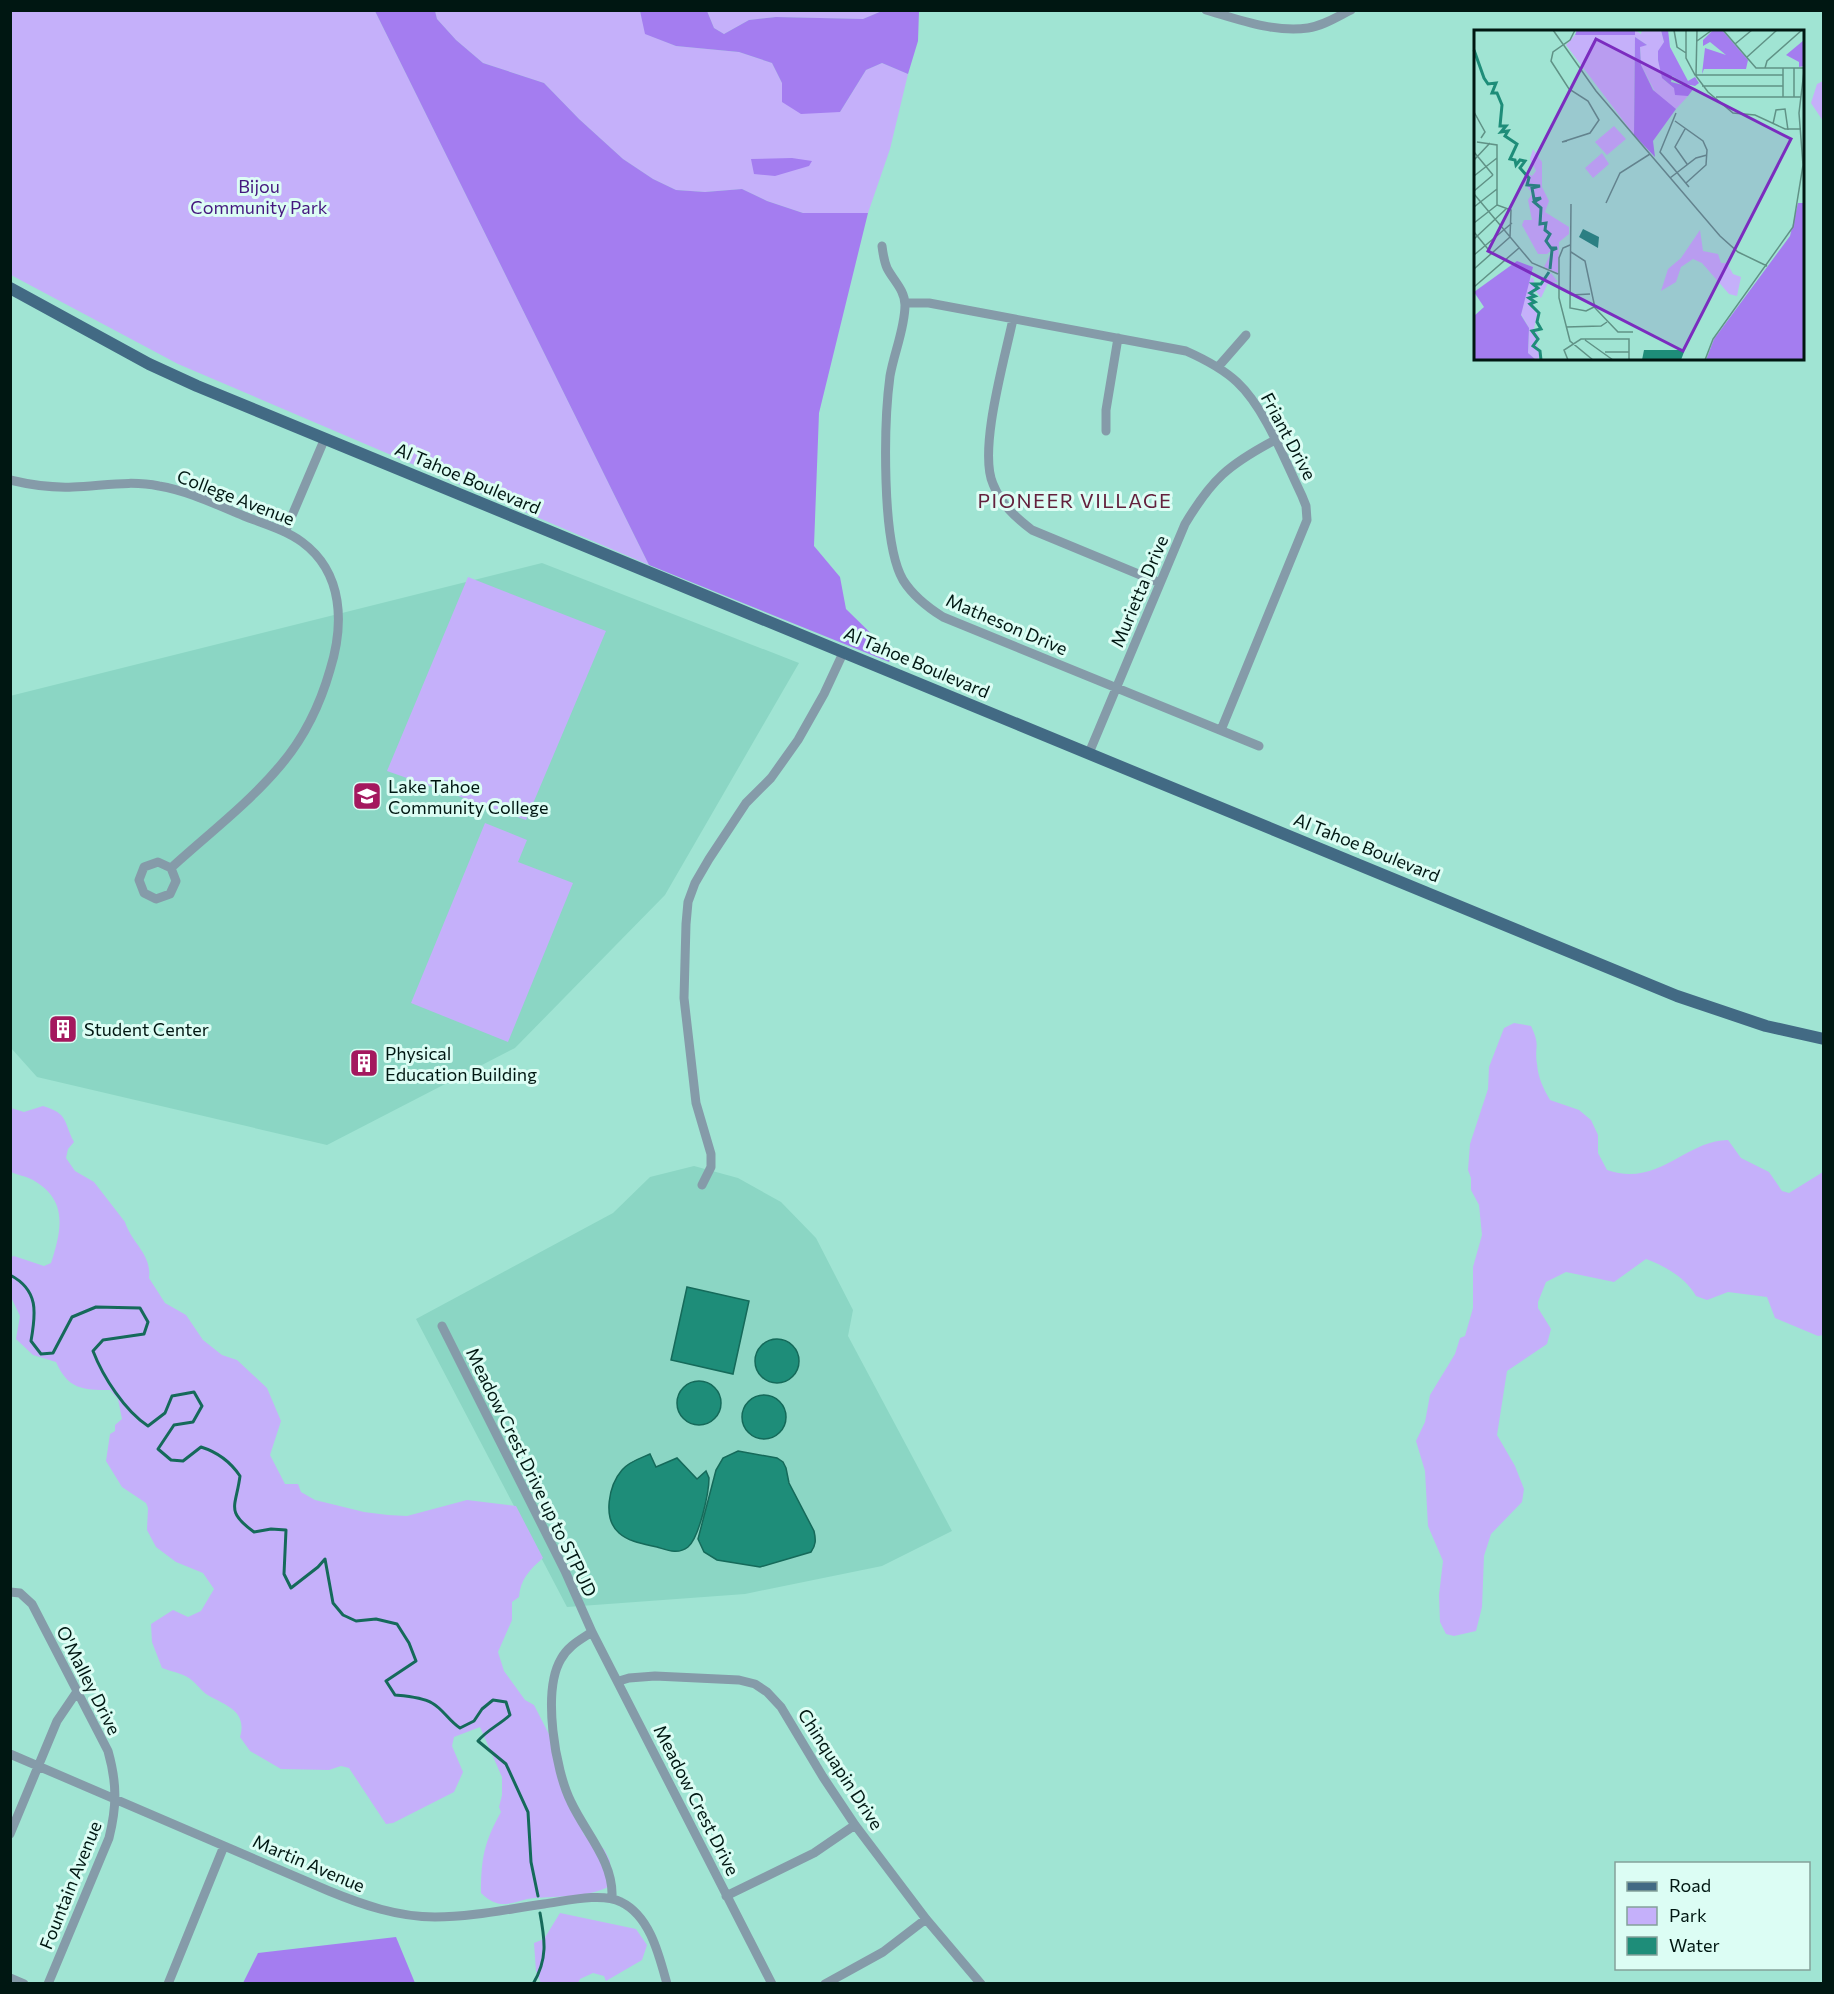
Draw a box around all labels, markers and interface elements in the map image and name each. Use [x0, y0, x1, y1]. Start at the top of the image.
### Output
inset map [1474, 30, 1804, 360]
park label: Bijou Community Park [190, 175, 328, 218]
street label: Friant Drive [1257, 388, 1321, 484]
street label: Al Tahoe Boulevard [392, 437, 544, 519]
street label: College Avenue [174, 464, 298, 530]
district label: PIONEER VILLAGE [978, 488, 1172, 512]
street label: Murietta Drive [1106, 532, 1172, 650]
street label: Matheson Drive [943, 589, 1071, 659]
street label: Al Tahoe Boulevard [841, 621, 993, 703]
place label: Lake Tahoe Community College [388, 775, 548, 818]
school or university icon: Lake Tahoe Community College [351, 780, 383, 812]
street label: Al Tahoe Boulevard [1291, 808, 1443, 886]
building icon: Student Center [47, 1013, 79, 1045]
place label: Student Center [84, 1018, 209, 1040]
place label: Physical Education Building [385, 1042, 537, 1085]
building icon: Physical Education Building [348, 1047, 380, 1079]
street label: Meadow Crest Drive up to STPUD [462, 1344, 602, 1600]
street label: O'Malley Drive [52, 1622, 126, 1738]
street label: Chinquapin Drive [794, 1704, 888, 1834]
street label: Meadow Crest Drive [650, 1721, 744, 1879]
street label: Fountain Avenue [34, 1818, 106, 1952]
street label: Martin Avenue [250, 1830, 368, 1896]
legend [1615, 1862, 1810, 1970]
text: Road [1669, 1874, 1711, 1896]
text: Park [1669, 1904, 1707, 1926]
text: Water [1669, 1934, 1720, 1956]

